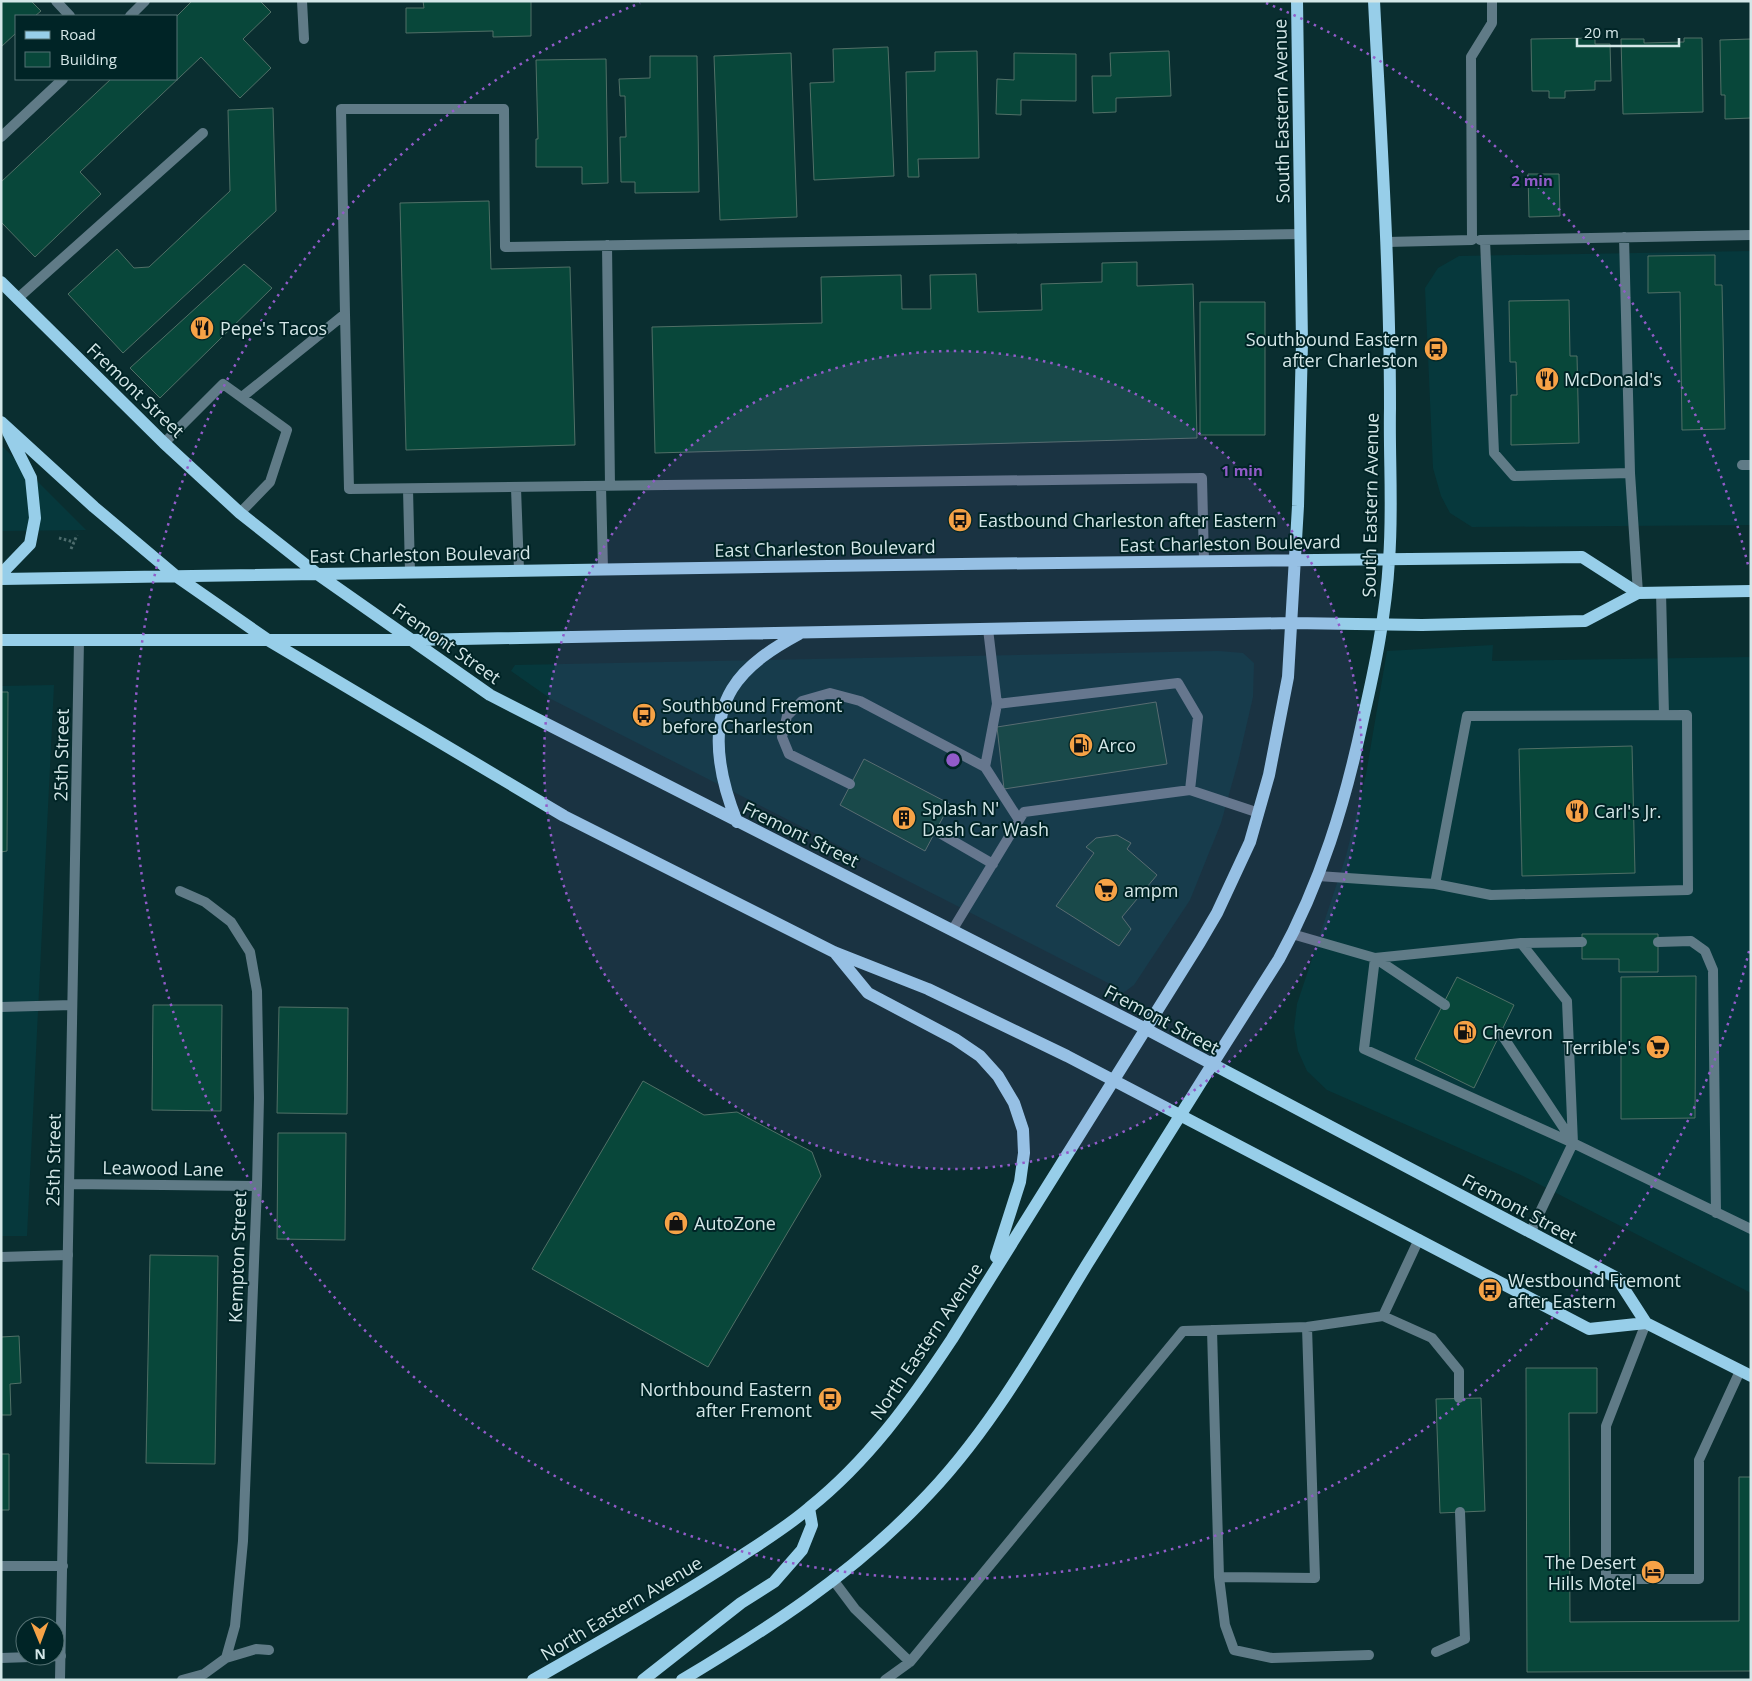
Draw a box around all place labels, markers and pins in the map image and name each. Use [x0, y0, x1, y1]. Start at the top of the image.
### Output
restaurant icon: Pepe's Tacos [189, 315, 215, 341]
place label: Pepe's Tacos [220, 316, 327, 340]
place label: Southbound Eastern after Charleston [1246, 327, 1418, 372]
bus stop icon: Southbound Eastern after Charleston [1423, 336, 1449, 362]
restaurant icon: McDonald's [1534, 366, 1560, 392]
place label: McDonald's [1564, 367, 1662, 391]
bus stop icon: Eastbound Charleston after Eastern [947, 507, 973, 533]
place label: Eastbound Charleston after Eastern [978, 508, 1277, 532]
place label: Southbound Fremont before Charleston [662, 693, 843, 738]
bus stop icon: Southbound Fremont before Charleston [631, 702, 657, 728]
fuel station icon: Arco [1068, 732, 1094, 758]
place label: Arco [1098, 733, 1136, 757]
centre of rings [944, 751, 962, 769]
place label: Splash N' Dash Car Wash [922, 796, 1049, 841]
restaurant icon: Carl's Jr. [1564, 798, 1590, 824]
place label: Carl's Jr. [1594, 799, 1661, 823]
building icon: Splash N' Dash Car Wash [891, 805, 917, 831]
supermarket icon: ampm [1093, 877, 1119, 903]
place label: ampm [1124, 878, 1178, 902]
fuel station icon: Chevron [1452, 1019, 1478, 1045]
place label: Chevron [1482, 1020, 1553, 1044]
supermarket icon: Terrible's [1645, 1034, 1671, 1060]
place label: Terrible's [1563, 1035, 1640, 1059]
shop icon: AutoZone [663, 1210, 689, 1236]
place label: AutoZone [694, 1211, 776, 1235]
place label: Westbound Fremont after Eastern [1508, 1268, 1681, 1313]
bus stop icon: Westbound Fremont after Eastern [1477, 1277, 1503, 1303]
place label: Northbound Eastern after Fremont [640, 1377, 812, 1422]
bus stop icon: Northbound Eastern after Fremont [817, 1386, 843, 1412]
place label: The Desert Hills Motel [1545, 1550, 1636, 1595]
hotel icon: The Desert Hills Motel [1640, 1559, 1666, 1585]

